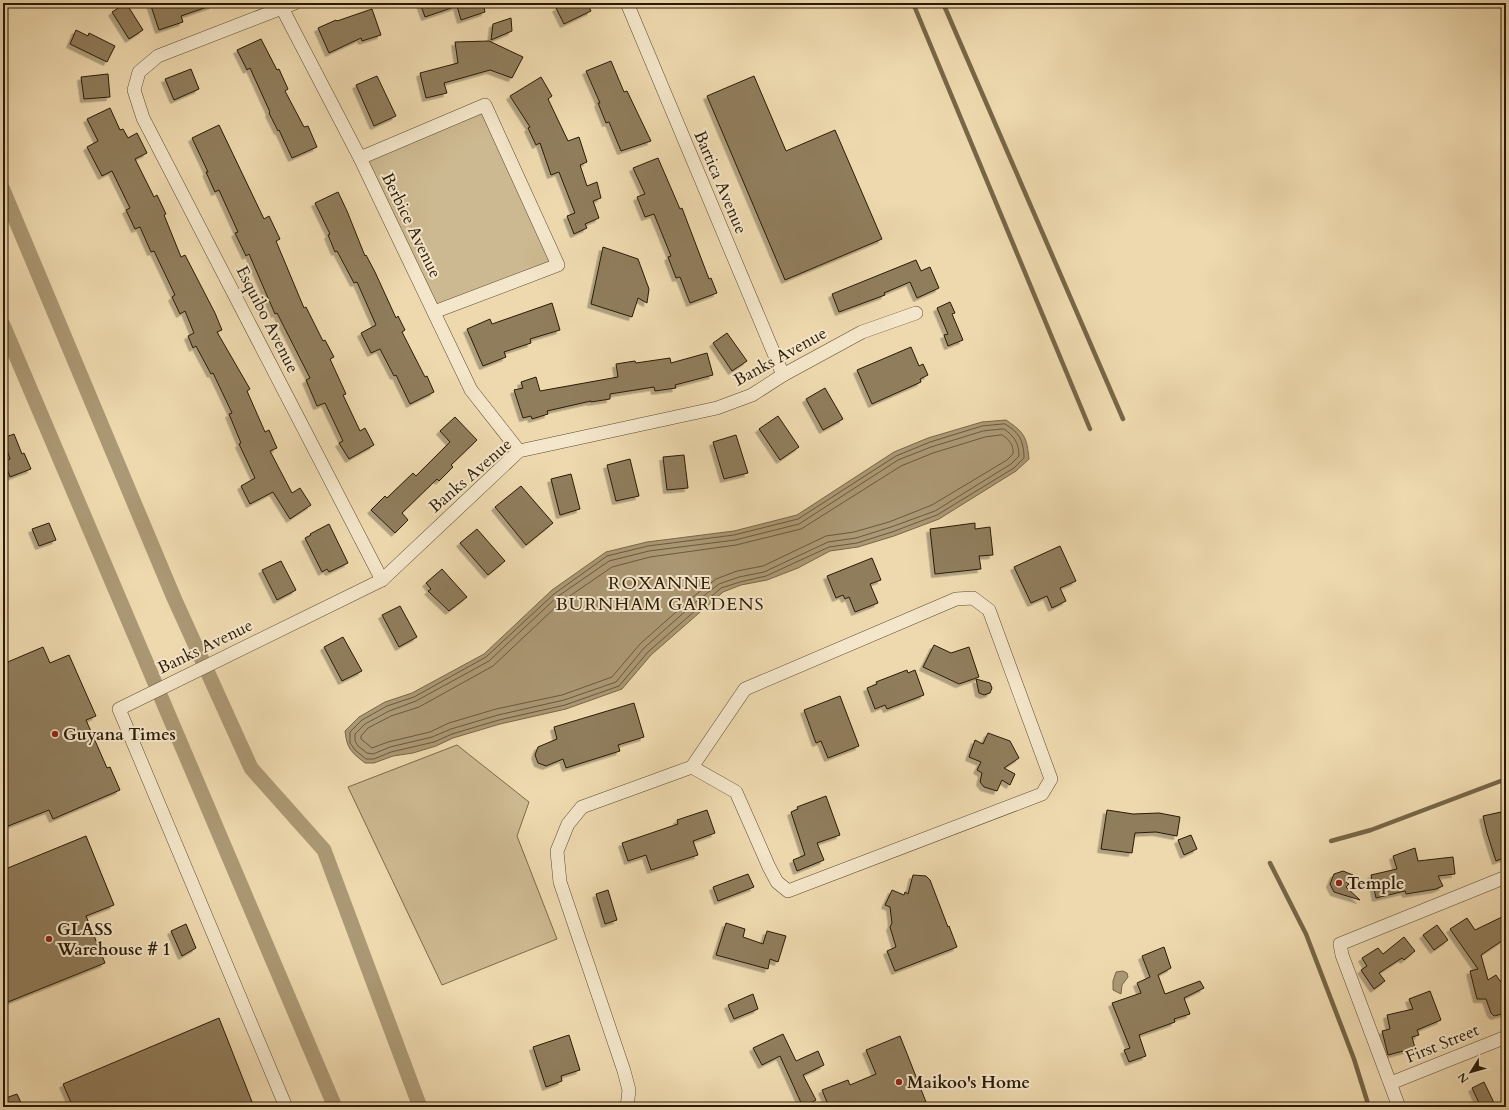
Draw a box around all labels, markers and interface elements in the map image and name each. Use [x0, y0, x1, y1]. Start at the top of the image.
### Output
street label: Bartica Avenue [688, 127, 753, 237]
street label: Berbice Avenue [376, 169, 447, 282]
street label: Esquibo Avenue [231, 262, 304, 377]
street label: Banks Avenue [730, 321, 831, 391]
street label: Banks Avenue [424, 433, 517, 518]
district label: ROXANNE BURNHAM GARDENS [555, 571, 765, 617]
street label: Banks Avenue [154, 614, 257, 679]
place label: Guyana Times [63, 723, 176, 746]
marker: Guyana Times [50, 729, 60, 739]
place label: Temple [1347, 872, 1404, 895]
marker: Temple [1334, 878, 1344, 888]
place label: GLASS Warehouse # 1 [56, 918, 171, 961]
marker: GLASS Warehouse # 1 [44, 934, 54, 944]
street label: First Street [1402, 1018, 1483, 1069]
north arrow [1451, 1052, 1491, 1092]
text: N [1454, 1069, 1472, 1086]
place label: Maikoo's Home [907, 1071, 1030, 1094]
marker: Maikoo's Home [894, 1077, 904, 1087]

